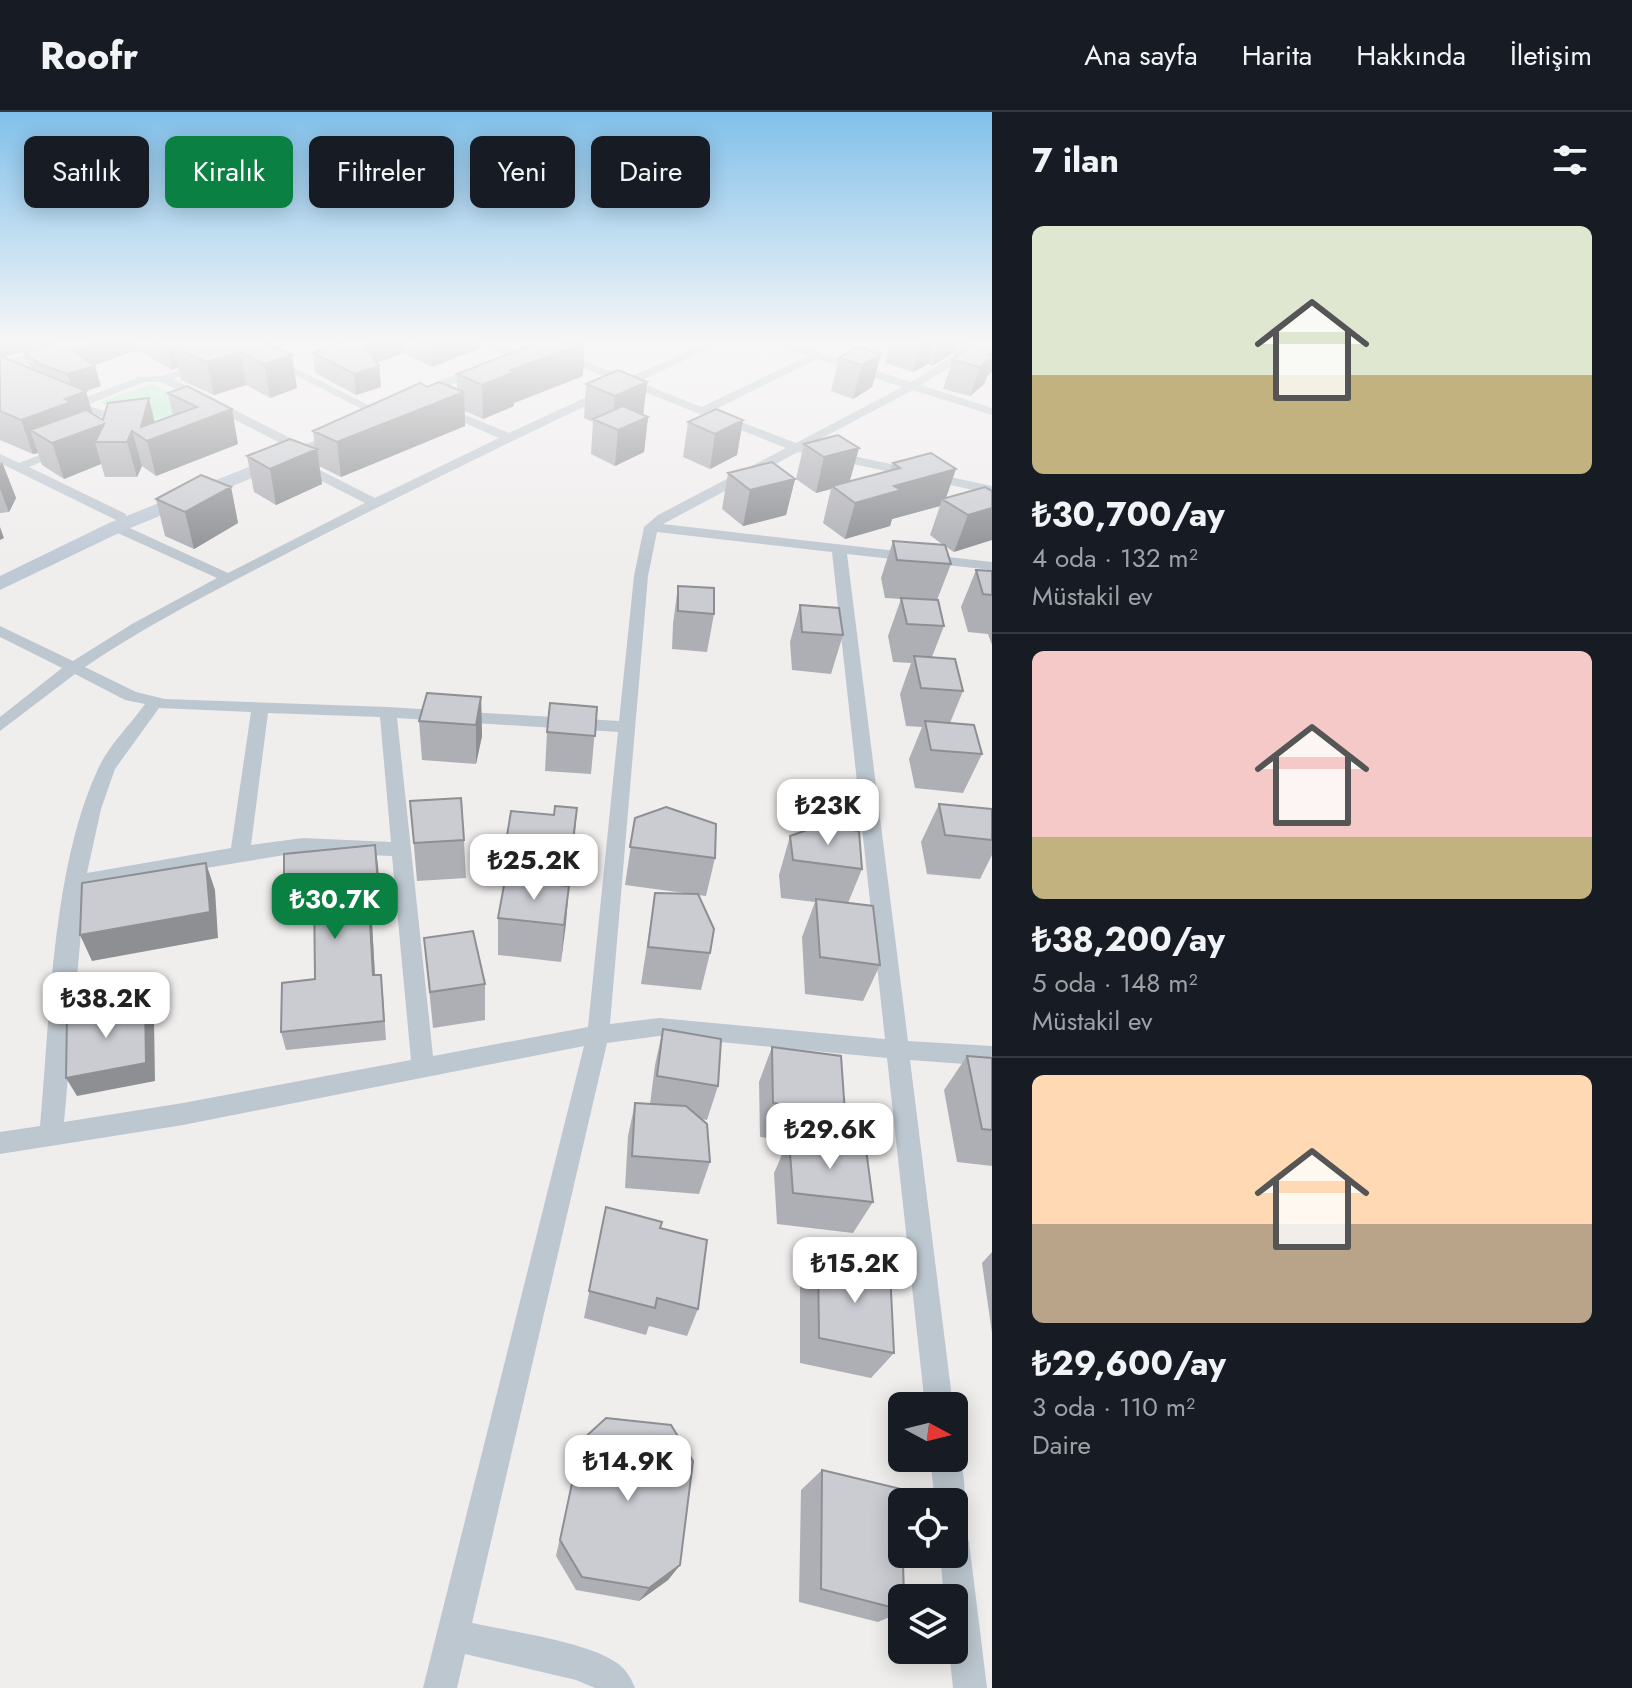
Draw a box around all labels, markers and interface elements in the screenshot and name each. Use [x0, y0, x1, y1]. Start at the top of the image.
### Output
text: Roofr [40, 28, 138, 83]
text: Ana sayfa [1084, 35, 1198, 76]
text: Harita [1242, 35, 1312, 76]
text: Hakkında [1356, 35, 1466, 76]
text: İletişim [1510, 35, 1592, 76]
chip: Satılık [24, 136, 149, 208]
chip: Kiralık [165, 136, 293, 208]
chip: Filtreler [309, 136, 454, 208]
chip: Yeni [470, 136, 575, 208]
chip: Daire [591, 136, 710, 208]
text: 7 ilan [1032, 136, 1119, 185]
icon: filters [1548, 138, 1592, 182]
icon: home [1240, 278, 1384, 422]
text: ₺30,700/ay [1032, 490, 1225, 539]
text: 4 oda · 132 m² [1032, 539, 1198, 577]
text: Müstakil ev [1032, 577, 1152, 615]
icon: home [1240, 703, 1384, 847]
pin: ₺23K [781, 779, 875, 847]
text: ₺23K [795, 786, 861, 824]
pin: ₺25.2K [469, 834, 599, 902]
text: ₺25.2K [488, 841, 580, 879]
pin: ₺30.7K [270, 873, 400, 941]
text: ₺30.7K [290, 880, 380, 918]
text: ₺38,200/ay [1032, 915, 1225, 964]
text: 5 oda · 148 m² [1032, 964, 1198, 1002]
pin: ₺38.2K [41, 972, 171, 1040]
text: ₺38.2K [61, 979, 151, 1017]
text: Müstakil ev [1032, 1002, 1152, 1040]
pin: ₺29.6K [765, 1103, 895, 1171]
text: ₺29.6K [784, 1110, 876, 1148]
icon: home [1240, 1127, 1384, 1271]
pin: ₺15.2K [790, 1237, 920, 1305]
text: ₺15.2K [811, 1244, 899, 1282]
text: ₺29,600/ay [1032, 1339, 1226, 1388]
text: 3 oda · 110 m² [1032, 1388, 1195, 1426]
north arrow [888, 1392, 968, 1472]
map controls [888, 1392, 968, 1664]
text: Daire [1032, 1426, 1091, 1464]
pin: ₺14.9K [563, 1435, 693, 1503]
text: ₺14.9K [583, 1442, 673, 1480]
button: locate [888, 1488, 968, 1568]
button: layers [888, 1584, 968, 1664]

